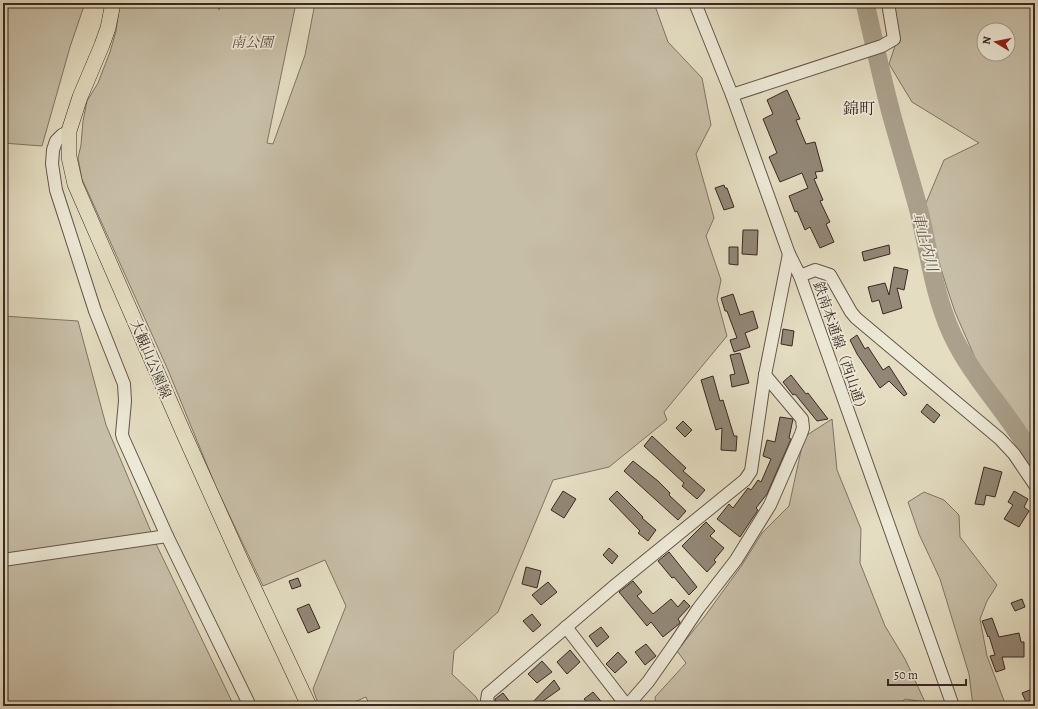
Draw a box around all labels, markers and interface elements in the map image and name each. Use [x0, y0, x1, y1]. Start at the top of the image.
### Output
north arrow [976, 22, 1016, 62]
park label: 南公園 [231, 33, 275, 52]
text: N [979, 35, 995, 46]
district label: 錦町 [842, 98, 875, 120]
water label: 車止内川 [908, 210, 943, 275]
street label: 鉄南本通線（西山通） [809, 279, 872, 417]
street label: 大観山公園線 [125, 317, 176, 402]
scale bar [888, 661, 966, 687]
text: 50 m [894, 667, 918, 683]

